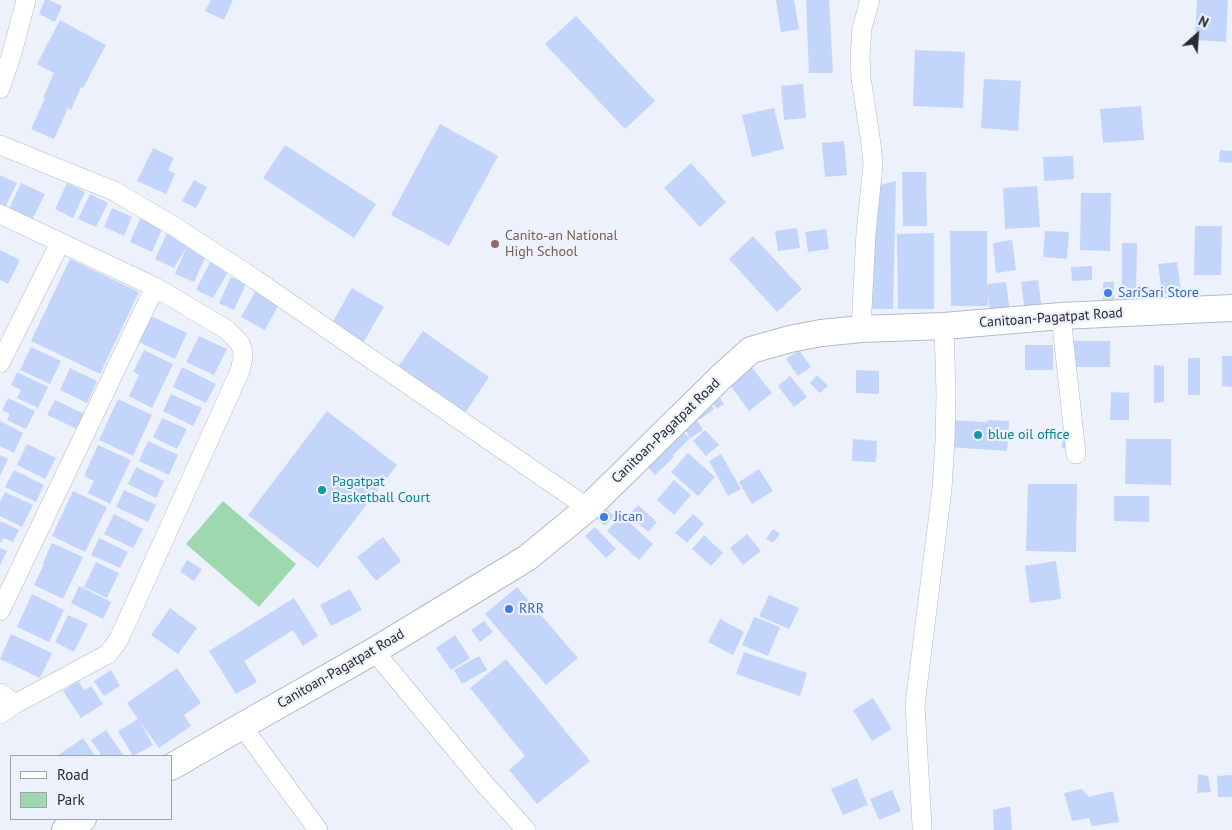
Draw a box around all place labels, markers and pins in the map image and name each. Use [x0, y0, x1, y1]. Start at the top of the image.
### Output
place label: Canito-an National High School [505, 228, 618, 260]
marker: Canito-an National High School [489, 238, 501, 250]
place label: SariSari Store [1118, 285, 1199, 301]
marker: SariSari Store [1102, 287, 1114, 299]
place label: blue oil office [988, 427, 1070, 443]
marker: blue oil office [972, 429, 984, 441]
place label: Pagatpat Basketball Court [332, 474, 430, 507]
marker: Pagatpat Basketball Court [316, 484, 328, 496]
place label: Jican [614, 509, 643, 525]
marker: Jican [598, 511, 610, 523]
place label: RRR [519, 601, 544, 617]
marker: RRR [503, 603, 515, 615]

